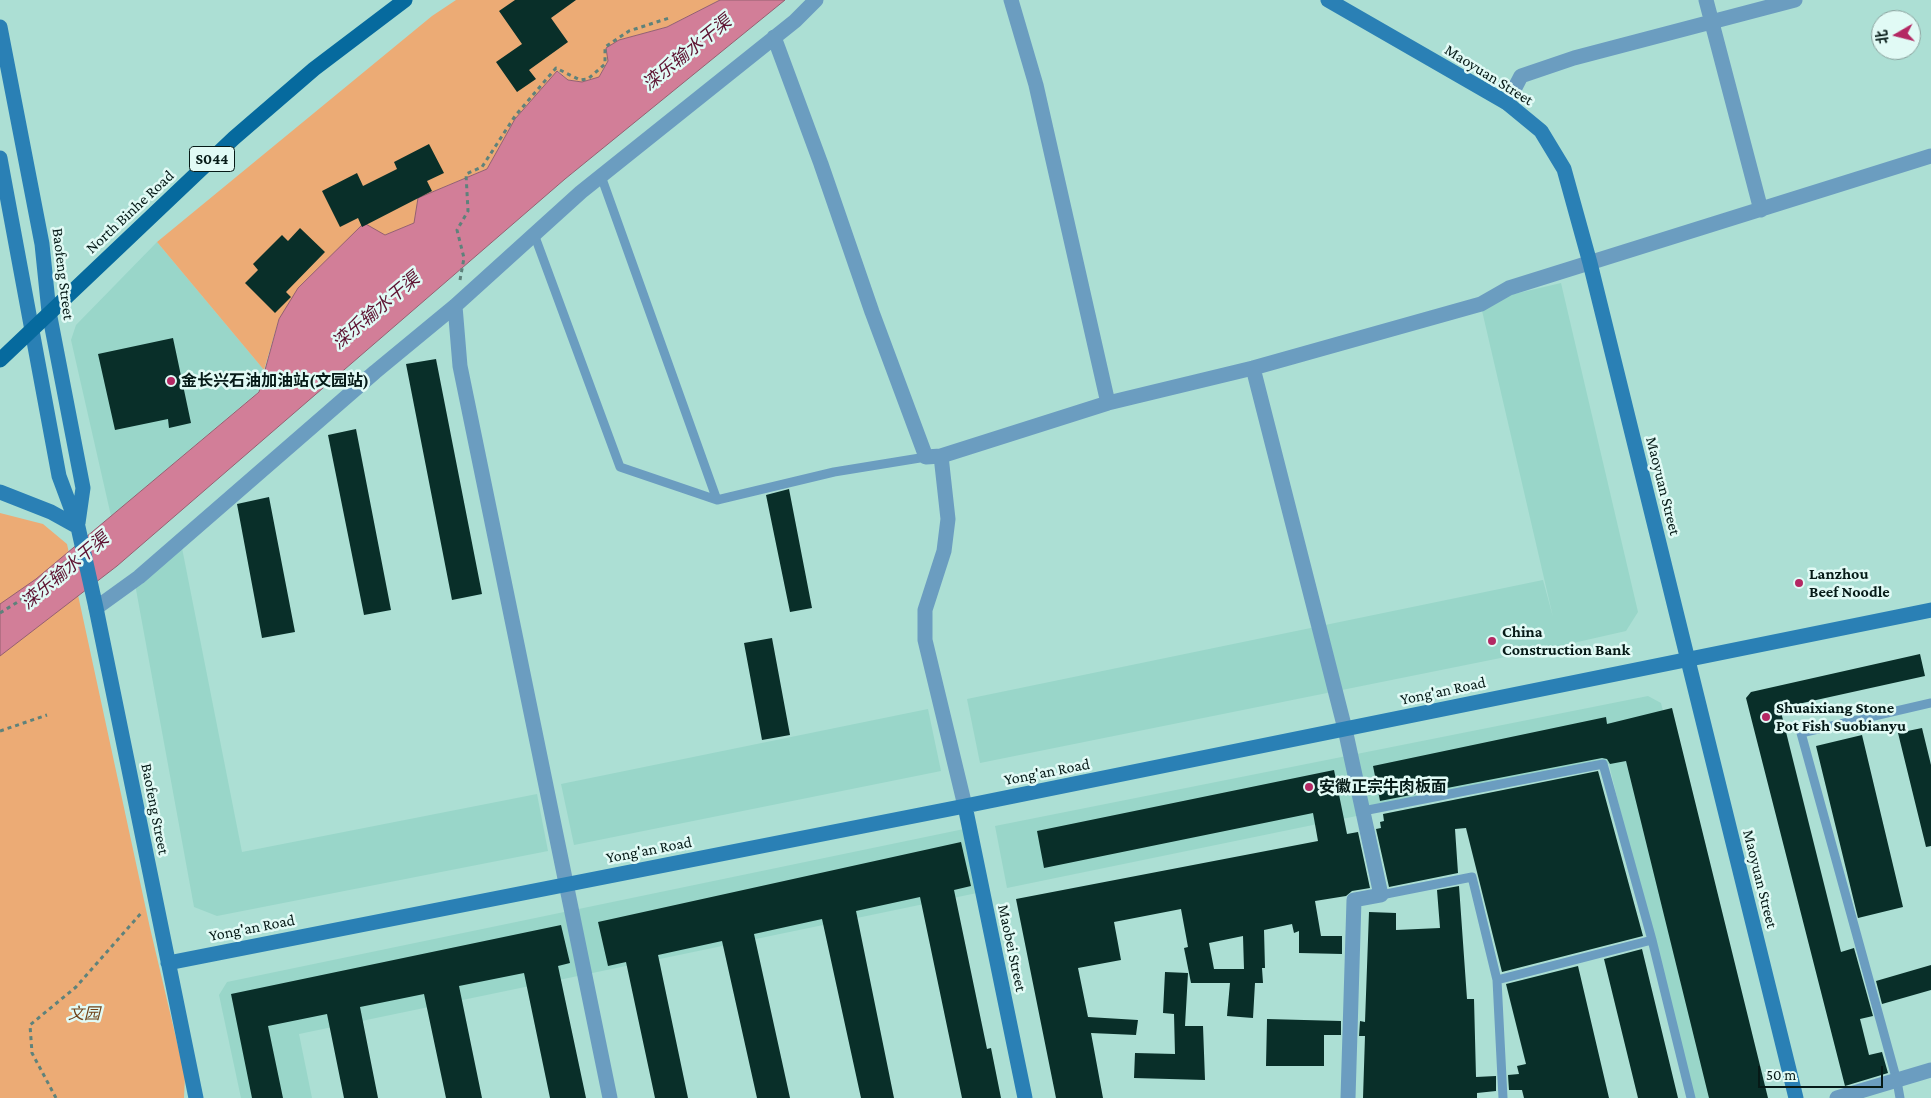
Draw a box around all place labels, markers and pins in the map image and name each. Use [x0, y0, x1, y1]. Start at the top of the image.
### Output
place label: 金长兴石油加油站(文园站) [181, 371, 369, 391]
marker: 金长兴石油加油站(文园站) [165, 375, 177, 387]
place label: Lanzhou Beef Noodle [1809, 564, 1890, 602]
marker: Lanzhou Beef Noodle [1793, 577, 1805, 589]
place label: China Construction Bank [1502, 622, 1630, 660]
marker: China Construction Bank [1486, 635, 1498, 647]
place label: Shuaixiang Stone Pot Fish Suobianyu [1776, 698, 1906, 736]
marker: Shuaixiang Stone Pot Fish Suobianyu [1760, 711, 1772, 723]
place label: 安徽正宗牛肉板面 [1319, 777, 1447, 797]
marker: 安徽正宗牛肉板面 [1303, 781, 1315, 793]

